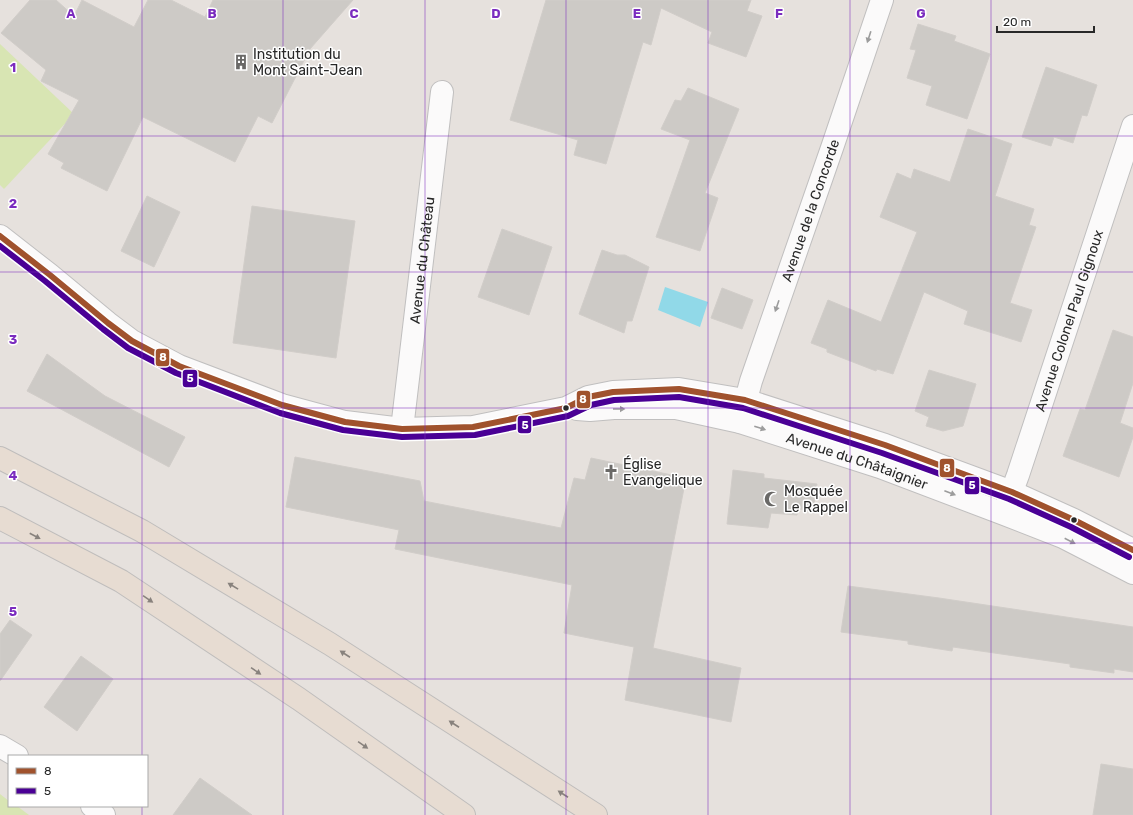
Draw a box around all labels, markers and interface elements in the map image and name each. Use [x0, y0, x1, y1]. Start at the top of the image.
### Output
text: A [66, 6, 76, 21]
text: B [207, 6, 217, 21]
text: C [349, 6, 359, 21]
text: D [491, 6, 501, 21]
text: E [633, 6, 641, 21]
text: F [775, 6, 783, 21]
text: G [916, 6, 926, 21]
scale bar [997, 8, 1094, 34]
text: 20 m [1003, 15, 1031, 29]
one-way arrow [866, 31, 872, 43]
place label: Institution du Mont Saint-Jean [253, 46, 363, 79]
building icon: Institution du Mont Saint-Jean [232, 53, 250, 71]
text: 1 [10, 60, 16, 75]
street label: Avenue de la Concorde [778, 137, 843, 284]
text: 2 [9, 196, 17, 211]
street label: Avenue du Château [406, 196, 438, 325]
street label: Avenue Colonel Paul Gignoux [1031, 227, 1107, 413]
one-way arrow [774, 300, 780, 312]
text: 3 [9, 332, 18, 347]
line badge: 8 [155, 348, 170, 367]
text: 8 [159, 351, 167, 364]
line badge: 5 [182, 369, 198, 388]
text: 5 [186, 372, 194, 385]
line badge: 8 [576, 390, 591, 409]
text: 8 [579, 393, 587, 406]
unlabelled marker [561, 403, 571, 413]
one-way arrow [613, 406, 626, 412]
line badge: 5 [517, 415, 532, 434]
text: 5 [521, 419, 529, 432]
one-way arrow [755, 426, 767, 432]
street label: Avenue du Châtaignier [784, 429, 931, 493]
place label: Église Evangelique [623, 455, 703, 489]
line badge: 8 [939, 458, 955, 478]
text: 8 [943, 462, 951, 475]
church icon: Église Evangelique [602, 463, 620, 481]
text: 4 [9, 468, 18, 483]
line badge: 5 [964, 476, 980, 495]
text: 5 [968, 479, 976, 492]
place label: Mosquée Le Rappel [784, 483, 848, 516]
mosque icon: Mosquée Le Rappel [763, 490, 781, 508]
one-way arrow [944, 491, 956, 497]
unlabelled marker [1069, 515, 1079, 525]
one-way arrow [29, 533, 40, 539]
one-way arrow [1065, 538, 1076, 544]
one-way arrow [227, 583, 239, 590]
one-way arrow [143, 595, 153, 603]
text: 5 [9, 604, 17, 619]
one-way arrow [339, 650, 350, 657]
one-way arrow [251, 667, 262, 675]
one-way arrow [449, 720, 459, 728]
one-way arrow [358, 741, 369, 749]
legend [8, 755, 148, 807]
text: 8 [44, 764, 52, 778]
text: 5 [44, 784, 51, 798]
one-way arrow [558, 790, 568, 798]

